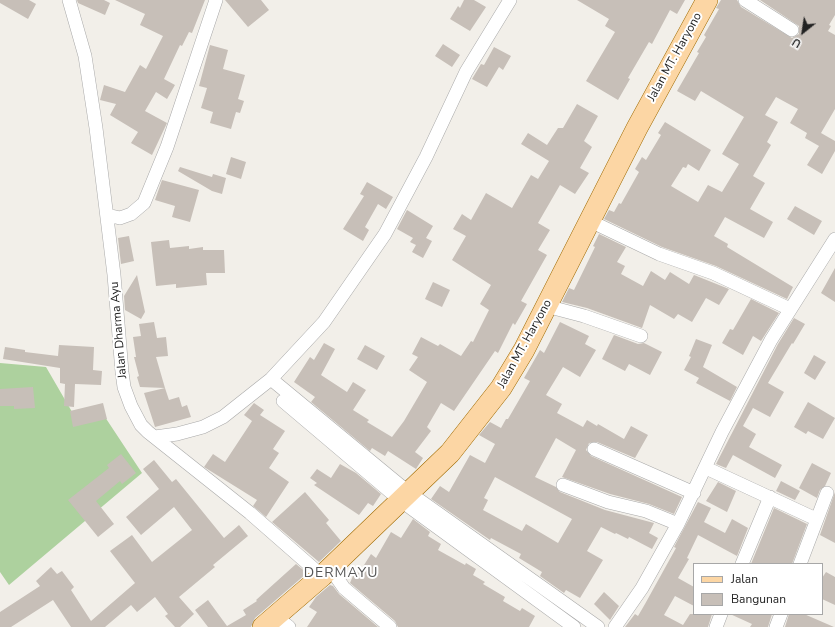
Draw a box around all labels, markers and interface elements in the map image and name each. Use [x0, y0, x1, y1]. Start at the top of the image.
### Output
street label: Jalan MT. Haryono [645, 10, 705, 104]
north arrow [783, 12, 823, 52]
text: U [789, 34, 804, 51]
street label: Jalan Dharma Ayu [108, 281, 130, 379]
street label: Jalan MT. Haryono [495, 297, 555, 391]
legend [693, 563, 823, 615]
district label: DERMAYU [304, 566, 378, 582]
text: Jalan [731, 571, 758, 587]
text: Bangunan [731, 591, 786, 607]

